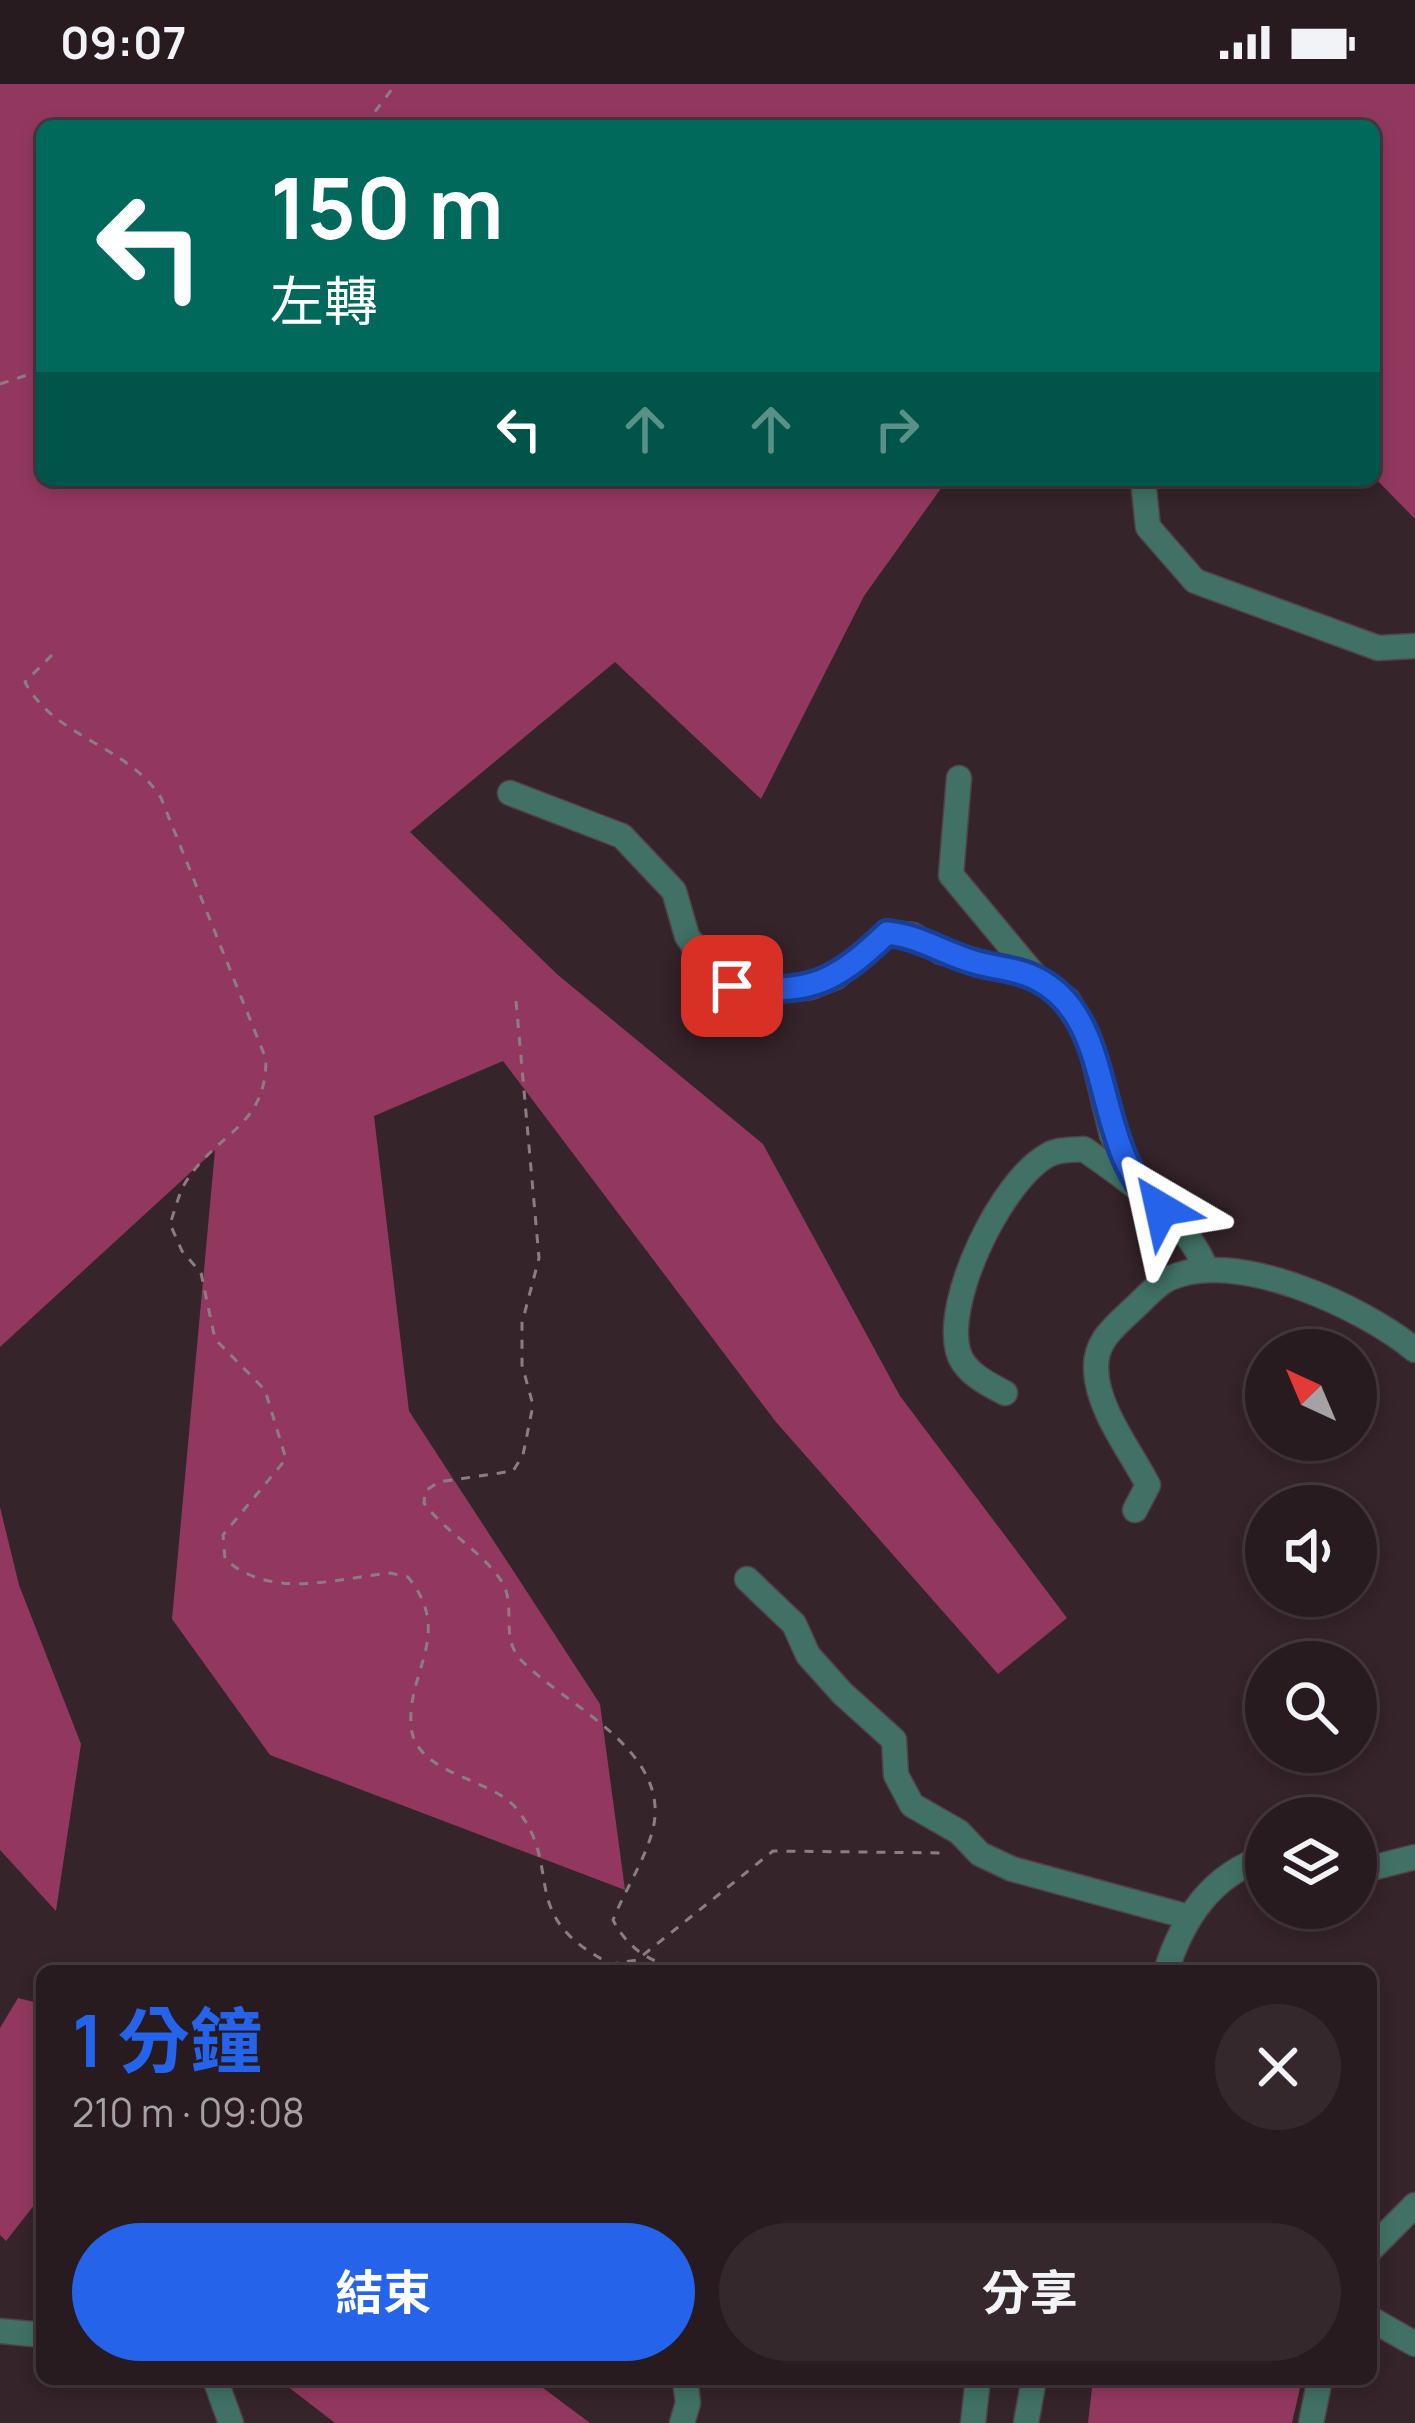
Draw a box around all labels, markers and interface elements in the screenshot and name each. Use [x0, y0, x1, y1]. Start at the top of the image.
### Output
text: 09:07 [60, 11, 187, 73]
text: 150 m [270, 149, 504, 264]
icon: left [72, 168, 228, 324]
text: 左轉 [270, 263, 378, 337]
icon: left [486, 396, 552, 462]
icon: ahead [612, 396, 678, 462]
icon: ahead [738, 396, 804, 462]
icon: right [864, 396, 930, 462]
pin [681, 935, 783, 1037]
icon: arrive [699, 953, 765, 1019]
position arrow [1098, 1146, 1224, 1272]
north arrow [1245, 1329, 1377, 1461]
map controls [1245, 1329, 1377, 1929]
button: sound [1245, 1485, 1377, 1617]
button: search [1245, 1641, 1377, 1773]
button: layers [1245, 1797, 1377, 1929]
text: 1 分鐘 [72, 1990, 262, 2089]
button: close [1215, 2004, 1341, 2130]
text: 210 m · 09:08 [72, 2085, 305, 2139]
button: 結束 [72, 2223, 695, 2361]
button: 分享 [719, 2223, 1341, 2361]

